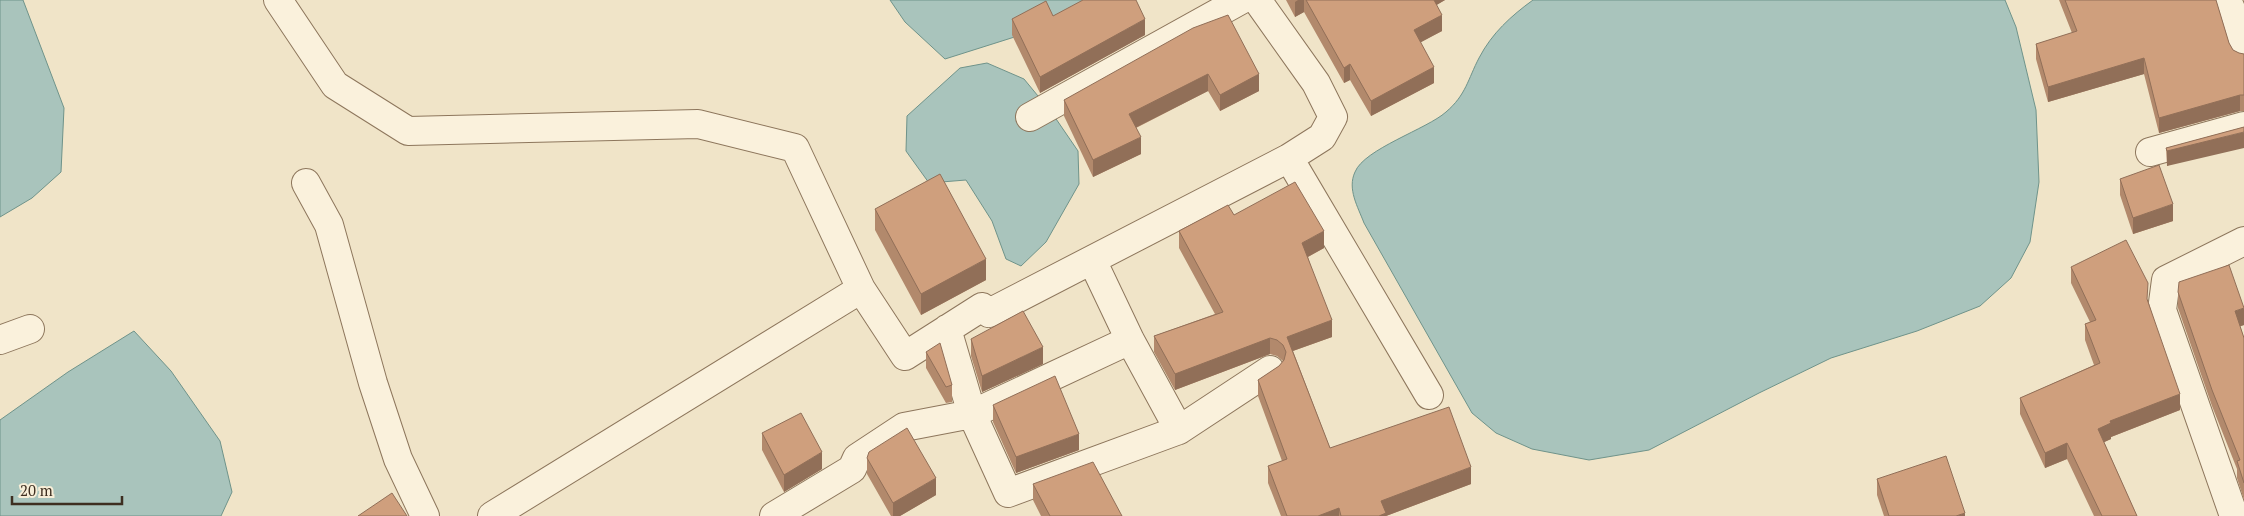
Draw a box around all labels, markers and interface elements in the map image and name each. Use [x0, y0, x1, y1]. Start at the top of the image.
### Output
scale bar [12, 474, 122, 506]
text: 20 m [20, 480, 53, 500]

